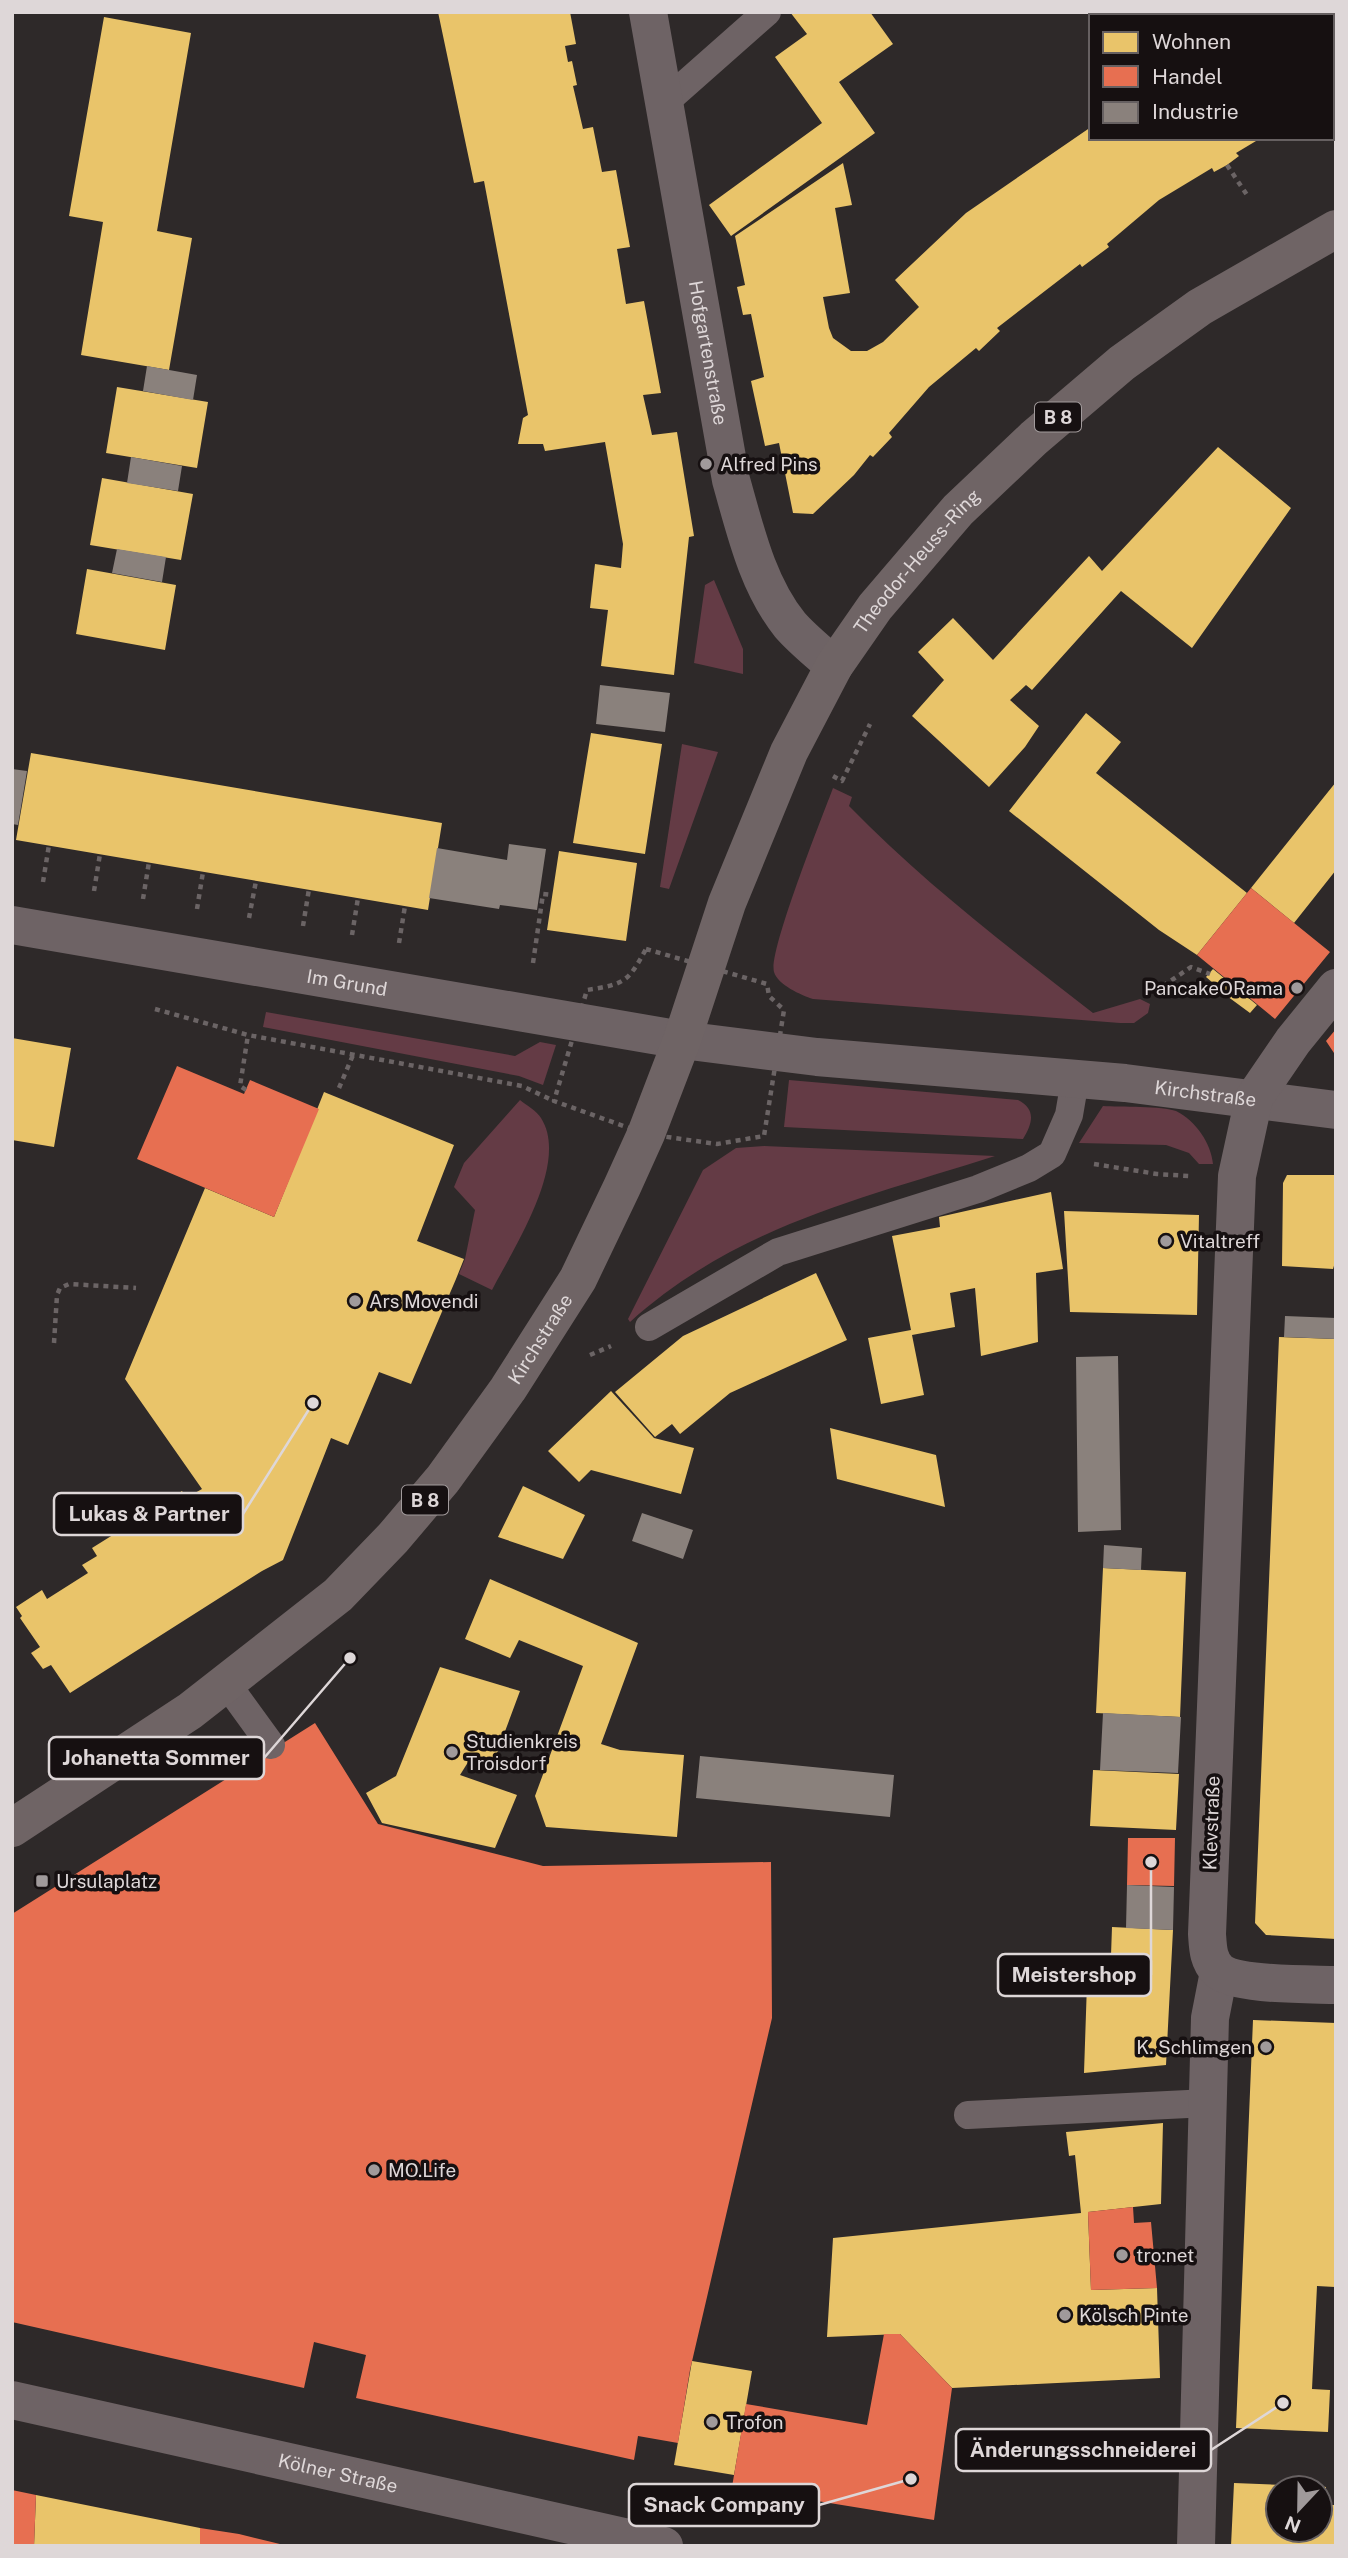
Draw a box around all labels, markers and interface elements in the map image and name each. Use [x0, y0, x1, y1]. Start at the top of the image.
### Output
legend [1089, 14, 1334, 140]
text: Wohnen [1152, 29, 1231, 54]
text: Handel [1152, 64, 1223, 89]
text: Industrie [1152, 99, 1239, 124]
street label: Hofgartenstraße [685, 279, 732, 427]
road number: B 8 [1035, 402, 1081, 432]
place label: Alfred Pins [720, 453, 818, 475]
marker: Alfred Pins [698, 456, 714, 472]
street label: Theodor-Heuss-Ring [849, 484, 984, 638]
street label: Im Grund [305, 965, 389, 1000]
place label: PancakeORama [1144, 977, 1283, 999]
marker: PancakeORama [1289, 980, 1305, 996]
street label: Kirchstraße [1153, 1076, 1258, 1111]
place label: Vitaltreff [1180, 1230, 1260, 1252]
marker: Vitaltreff [1158, 1233, 1174, 1249]
place label: Ars Movendi [369, 1290, 479, 1312]
street label: Kirchstraße [503, 1290, 577, 1388]
marker: Ars Movendi [347, 1293, 363, 1309]
road number: B 8 [402, 1485, 448, 1514]
callout: Lukas & Partner [54, 1493, 243, 1535]
text: Lukas & Partner [68, 1501, 230, 1526]
place label: Studienkreis Troisdorf [466, 1730, 578, 1774]
callout: Johanetta Sommer [49, 1737, 264, 1779]
marker: Studienkreis Troisdorf [444, 1744, 460, 1760]
text: Johanetta Sommer [62, 1745, 250, 1770]
street label: Klevstraße [1198, 1775, 1224, 1871]
place label: Ursulaplatz [56, 1870, 157, 1892]
marker: Ursulaplatz [34, 1873, 50, 1889]
callout: Meistershop [998, 1954, 1151, 1996]
text: Meistershop [1011, 1962, 1137, 1987]
place label: K. Schlimgen [1136, 2036, 1252, 2058]
marker: K. Schlimgen [1258, 2039, 1274, 2055]
place label: MO.Life [388, 2159, 456, 2181]
marker: MO.Life [366, 2162, 382, 2178]
place label: tro:net [1136, 2244, 1194, 2266]
marker: tro:net [1114, 2247, 1130, 2263]
place label: Kölsch Pinte [1079, 2304, 1188, 2326]
marker: Kölsch Pinte [1057, 2307, 1073, 2323]
place label: Trofon [726, 2411, 783, 2433]
marker: Trofon [704, 2414, 720, 2430]
callout: Änderungsschneiderei [956, 2429, 1211, 2471]
text: Änderungsschneiderei [970, 2437, 1196, 2462]
street label: Kölner Straße [276, 2449, 400, 2497]
north arrow [1264, 2474, 1334, 2544]
callout: Snack Company [629, 2484, 819, 2526]
text: Snack Company [643, 2492, 805, 2517]
text: N [1282, 2512, 1304, 2538]

